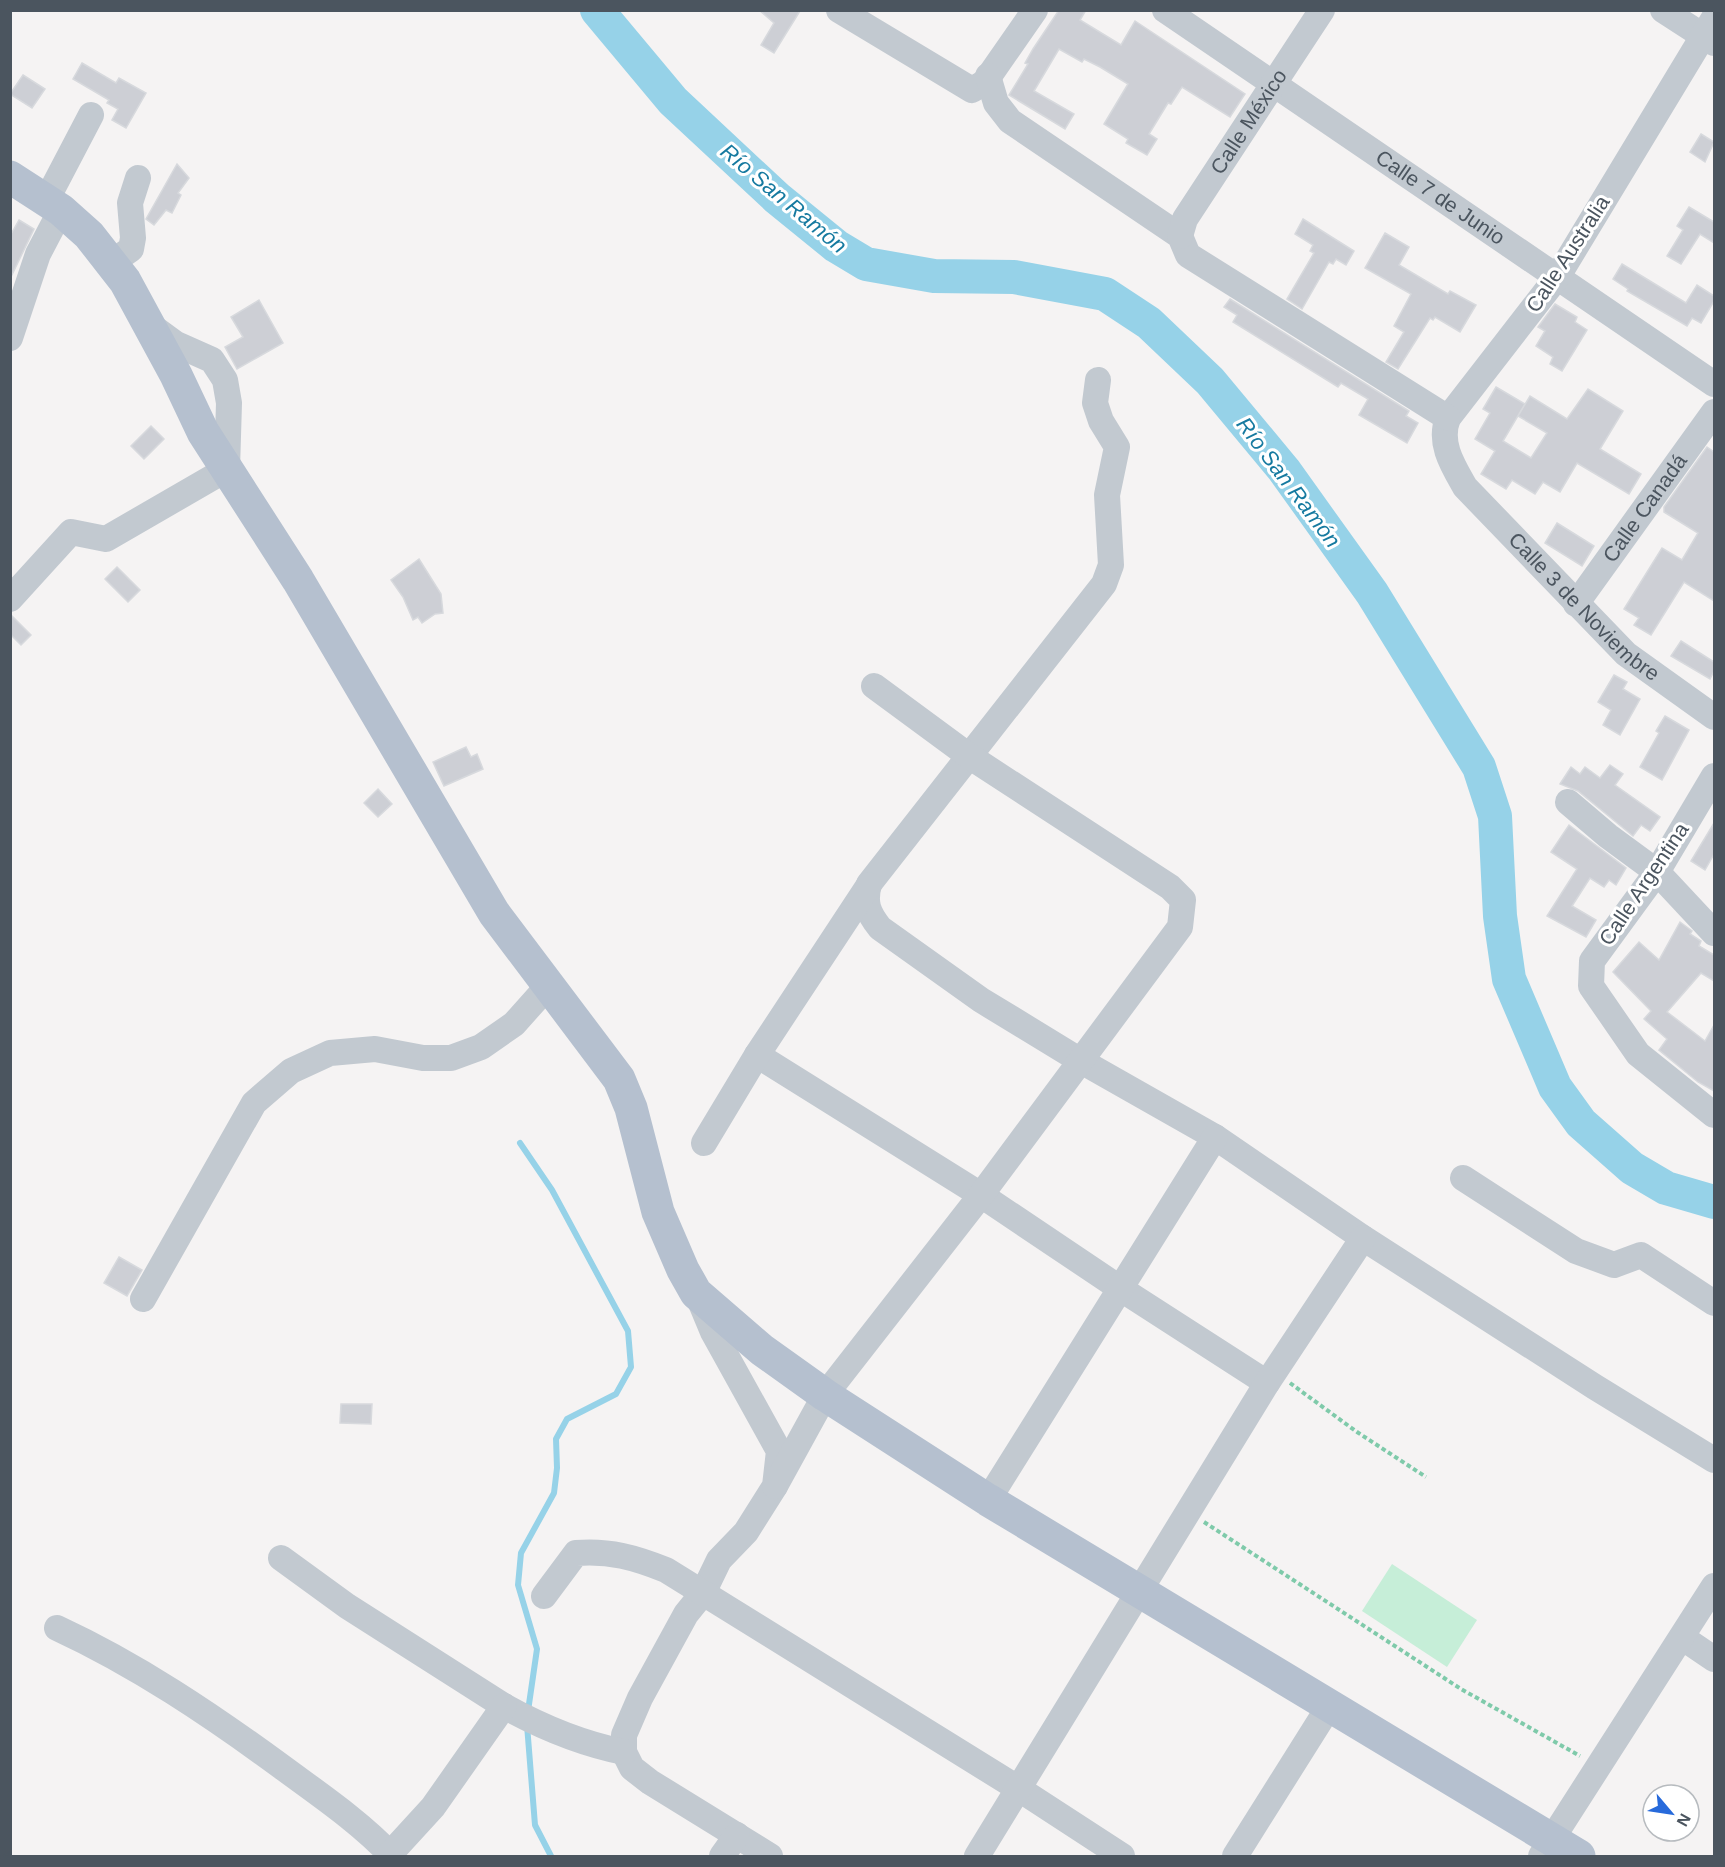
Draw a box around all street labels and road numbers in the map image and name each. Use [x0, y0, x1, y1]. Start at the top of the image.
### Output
street label: Calle México [1206, 65, 1291, 178]
street label: Calle 7 de Junio [1372, 145, 1509, 249]
street label: Calle Australia [1521, 191, 1614, 316]
street label: Calle Canadá [1598, 449, 1691, 566]
street label: Calle 3 de Noviembre [1504, 528, 1664, 685]
street label: Calle Argentina [1594, 818, 1693, 949]

